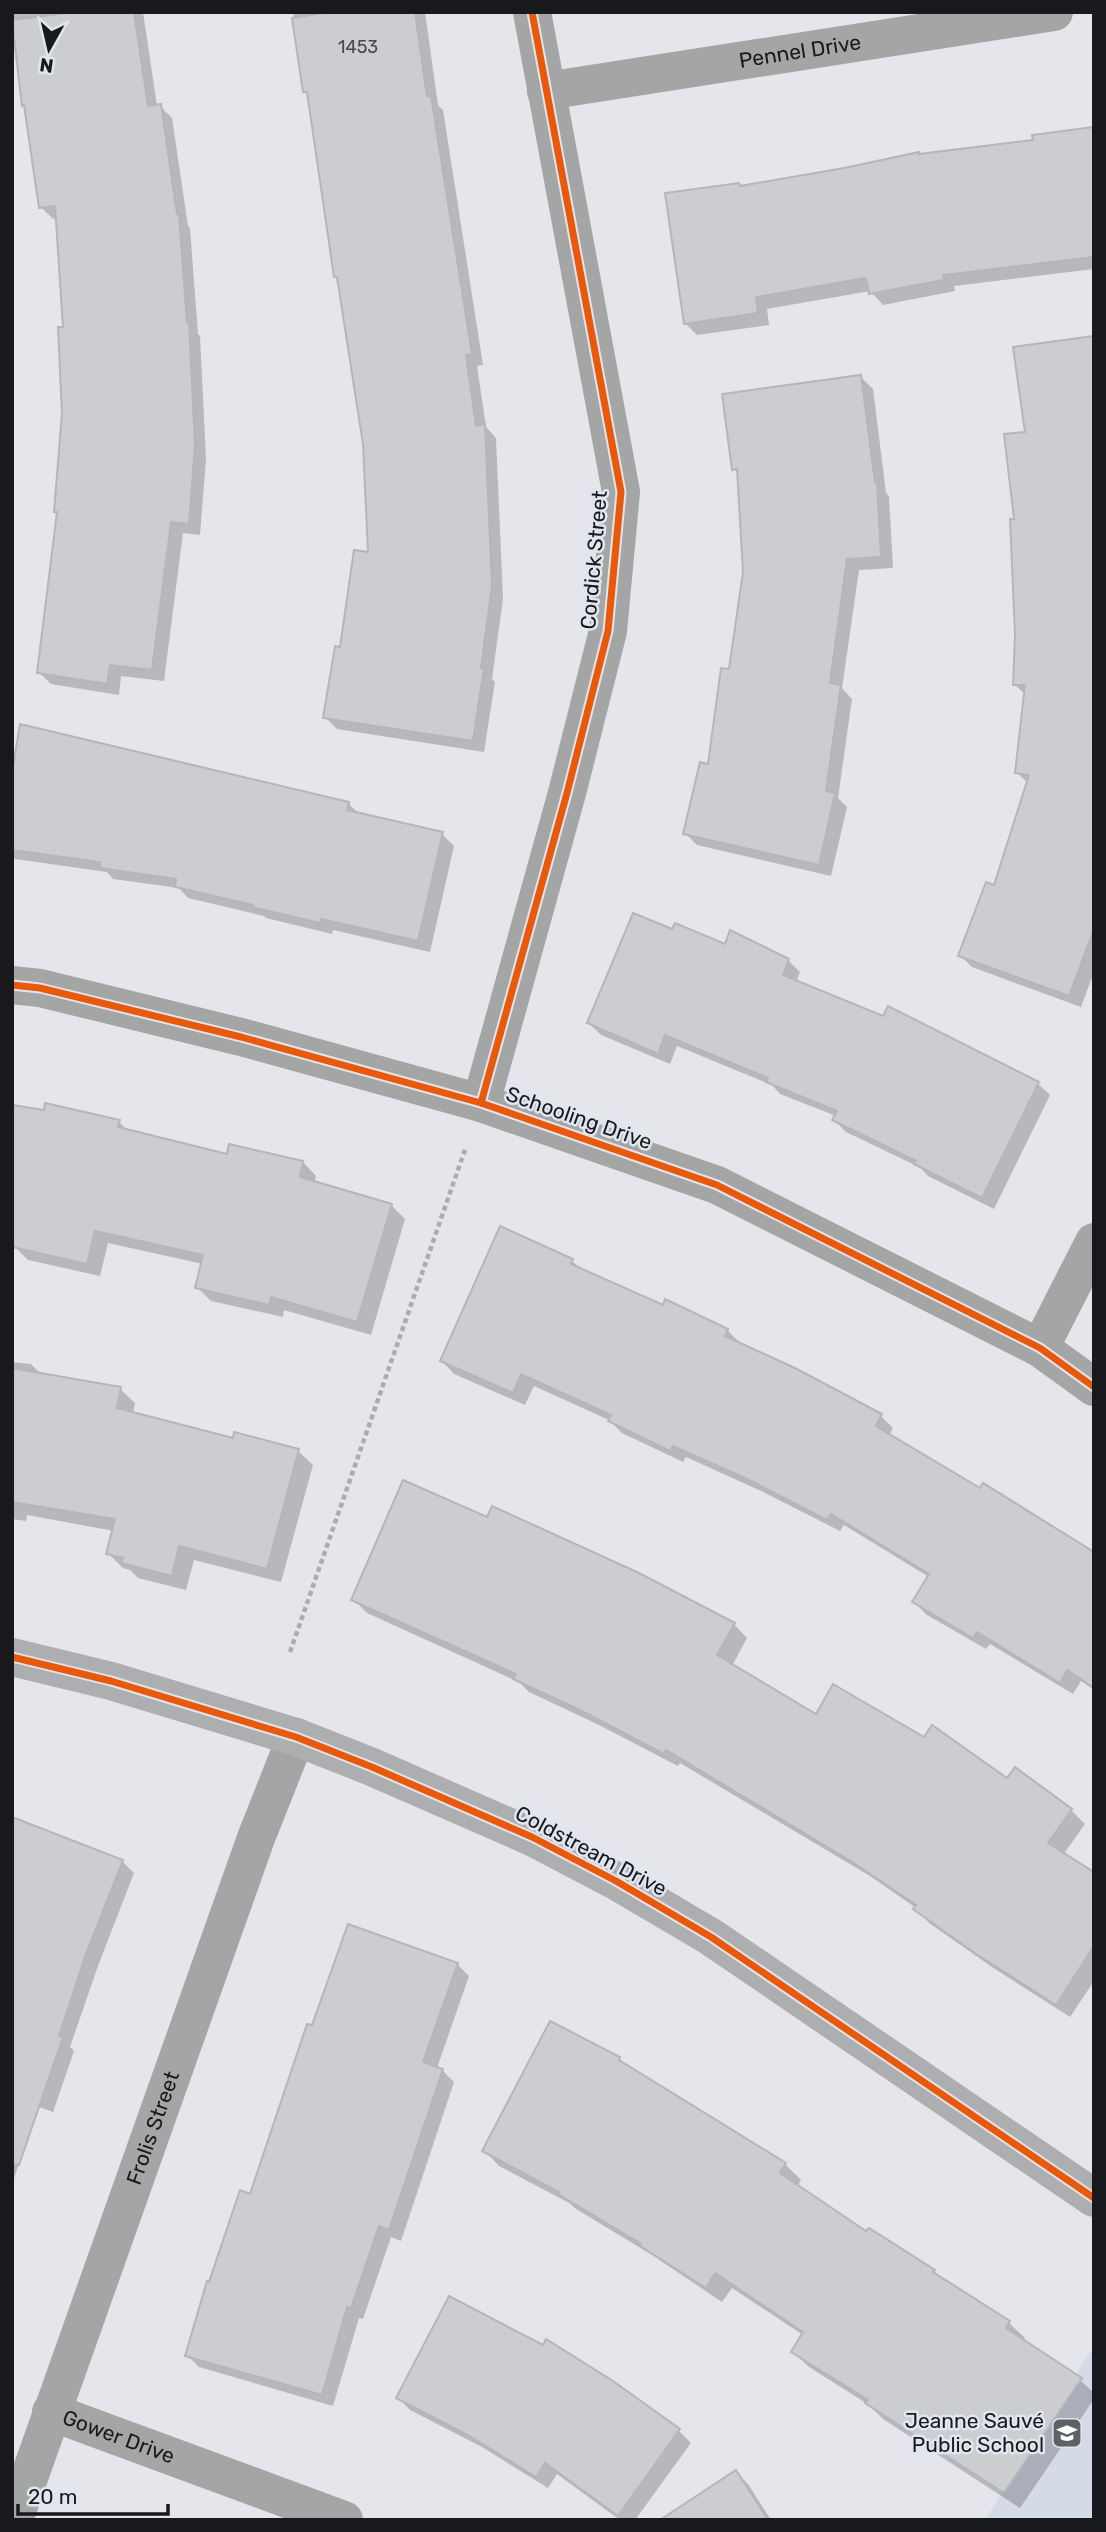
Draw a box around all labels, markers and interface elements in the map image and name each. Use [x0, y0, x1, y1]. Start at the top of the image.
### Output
north arrow [14, 14, 84, 84]
street label: Pennel Drive [737, 29, 863, 73]
house number: 1453 [338, 36, 378, 58]
text: N [38, 53, 55, 78]
street label: Cordick Street [575, 489, 612, 631]
street label: Schooling Drive [503, 1081, 655, 1154]
street label: Coldstream Drive [511, 1800, 671, 1901]
street label: Frolis Street [121, 2068, 184, 2188]
street label: Gower Drive [59, 2404, 178, 2469]
place label: Jeanne Sauvé Public School [905, 2408, 1044, 2457]
school or university icon: Jeanne Sauvé Public School [1050, 2416, 1084, 2450]
scale bar [18, 2472, 168, 2516]
text: 20 m [28, 2484, 77, 2509]

